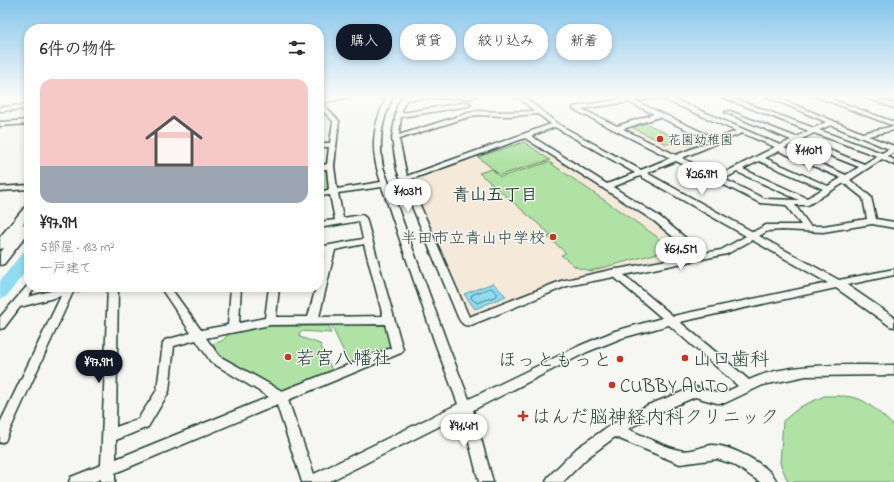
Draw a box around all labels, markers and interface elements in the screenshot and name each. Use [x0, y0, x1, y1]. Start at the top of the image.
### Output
chip: 購入 [336, 24, 392, 60]
chip: 賃貸 [400, 24, 456, 60]
chip: 絞り込み [464, 24, 548, 60]
chip: 新着 [556, 24, 612, 60]
text: 6件の物件 [40, 37, 115, 62]
icon: filters [286, 37, 308, 59]
icon: home [138, 105, 210, 177]
place label: 花園幼稚園 [668, 131, 733, 150]
marker: 花園幼稚園 [655, 134, 665, 144]
pin: ¥110M [781, 138, 837, 172]
text: ¥110M [796, 141, 822, 160]
pin: ¥26.9M [669, 162, 735, 196]
text: ¥26.9M [686, 165, 718, 184]
pin: ¥103M [380, 179, 436, 213]
text: ¥103M [394, 182, 422, 201]
district label: 青山五丁目 [453, 183, 538, 208]
text: ¥97.9M [40, 211, 78, 236]
place label: 半田市立青山中学校 [401, 227, 545, 251]
marker: 半田市立青山中学校 [548, 232, 558, 242]
pin: ¥61.5M [648, 237, 714, 271]
text: 5部屋 · 183 m² [40, 238, 114, 257]
text: ¥61.5M [665, 240, 697, 259]
text: 一戸建て [40, 259, 92, 278]
place label: 若宮八幡社 [296, 346, 391, 373]
place label: 山口歯科 [693, 347, 769, 374]
place label: ほっともっと [498, 348, 612, 375]
pin: ¥97.9M [66, 350, 132, 384]
marker: 若宮八幡社 [283, 352, 293, 362]
text: ¥97.9M [85, 353, 113, 372]
marker: 山口歯科 [680, 353, 690, 363]
marker: ほっともっと [615, 354, 625, 364]
place label: CUBBY AUTO [620, 374, 729, 401]
marker: CUBBY AUTO [607, 380, 617, 390]
place label: はんだ脳神経内科クリニック [532, 405, 779, 432]
marker: はんだ脳神経内科クリニック [517, 410, 529, 422]
pin: ¥91.4M [431, 414, 497, 448]
text: ¥91.4M [449, 417, 479, 436]

